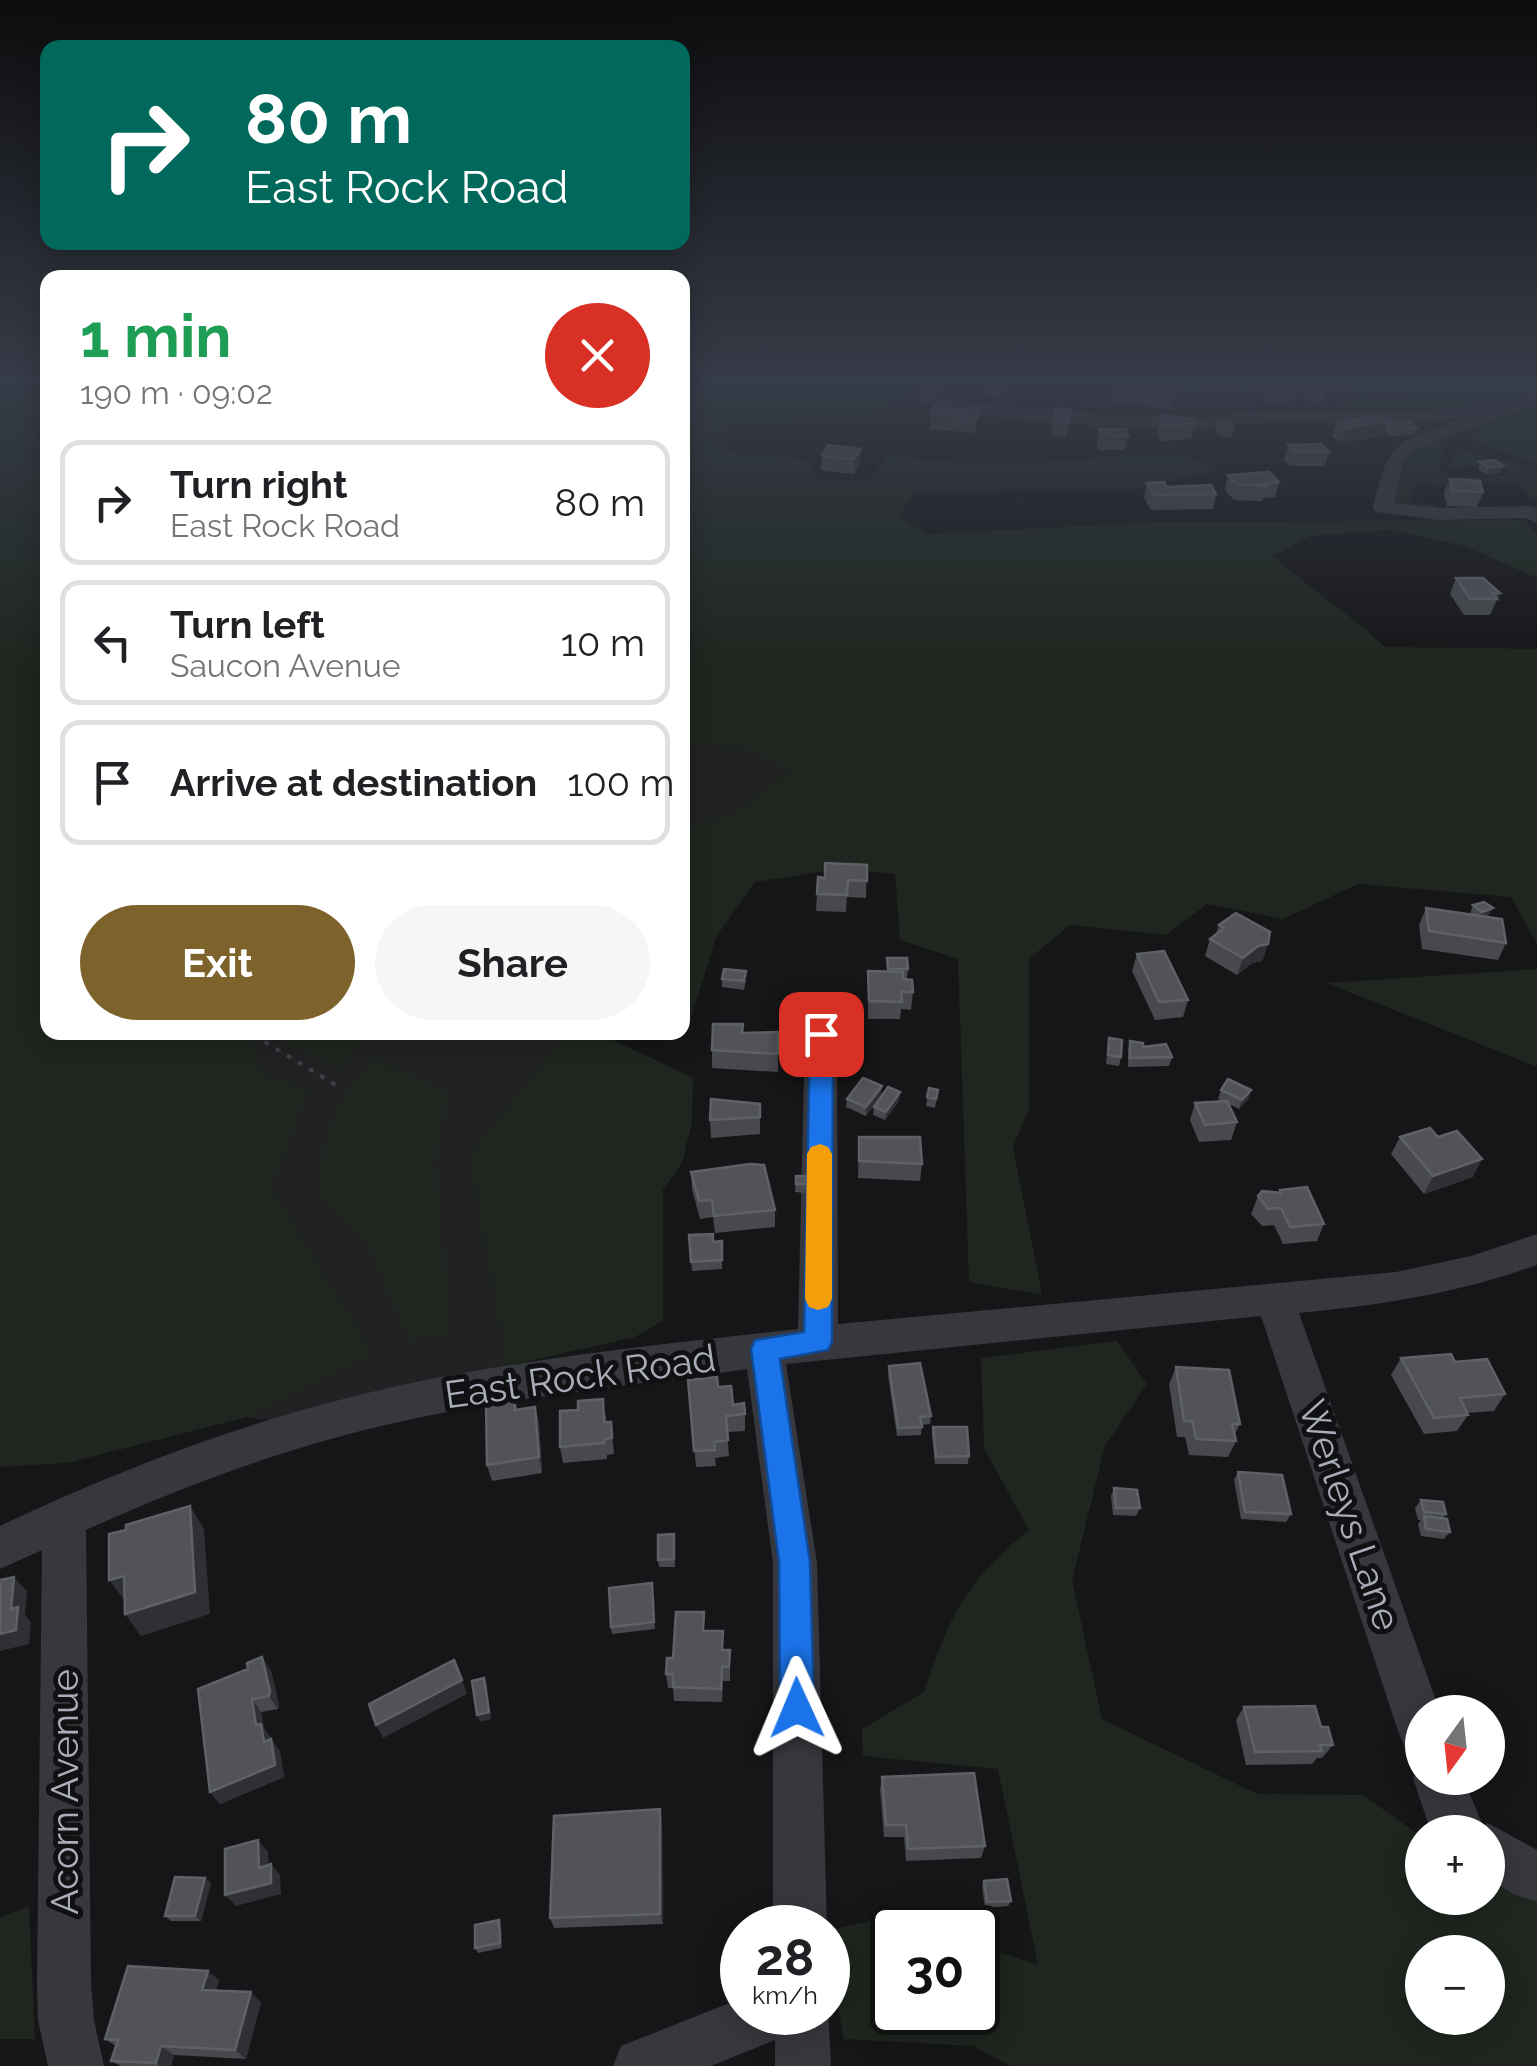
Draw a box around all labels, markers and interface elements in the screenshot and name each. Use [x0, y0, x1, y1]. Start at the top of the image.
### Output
text: 80 m [245, 77, 412, 159]
icon: right [80, 80, 210, 210]
text: East Rock Road [245, 161, 568, 214]
text: 1 min [80, 301, 231, 371]
button: close [545, 303, 650, 408]
text: 190 m · 09:02 [80, 374, 273, 411]
text: Turn right [170, 462, 347, 507]
icon: right [85, 475, 140, 530]
text: 80 m [555, 480, 645, 525]
text: East Rock Road [170, 507, 400, 544]
text: Turn left [170, 602, 325, 647]
icon: left [85, 615, 140, 670]
text: 10 m [561, 620, 645, 665]
text: Saucon Avenue [170, 647, 400, 684]
icon: arrive [85, 755, 140, 810]
text: Arrive at destination [170, 760, 537, 805]
text: 100 m [567, 760, 675, 805]
button: Exit [80, 905, 355, 1020]
button: Share [375, 905, 650, 1020]
pin [779, 992, 864, 1077]
icon: arrive [794, 1007, 849, 1062]
street label: East Rock Road [442, 1335, 718, 1417]
street label: Werleys Lane [1290, 1394, 1410, 1636]
position arrow [745, 1656, 849, 1760]
street label: Acorn Avenue [42, 1669, 87, 1915]
north arrow [1405, 1695, 1505, 1795]
map controls [1405, 1695, 1505, 2035]
button: + [1405, 1815, 1505, 1915]
speed limit sign: 30 [870, 1905, 1000, 2035]
text: 28 [756, 1928, 814, 1987]
button: − [1405, 1935, 1505, 2035]
text: km/h [752, 1980, 818, 2010]

